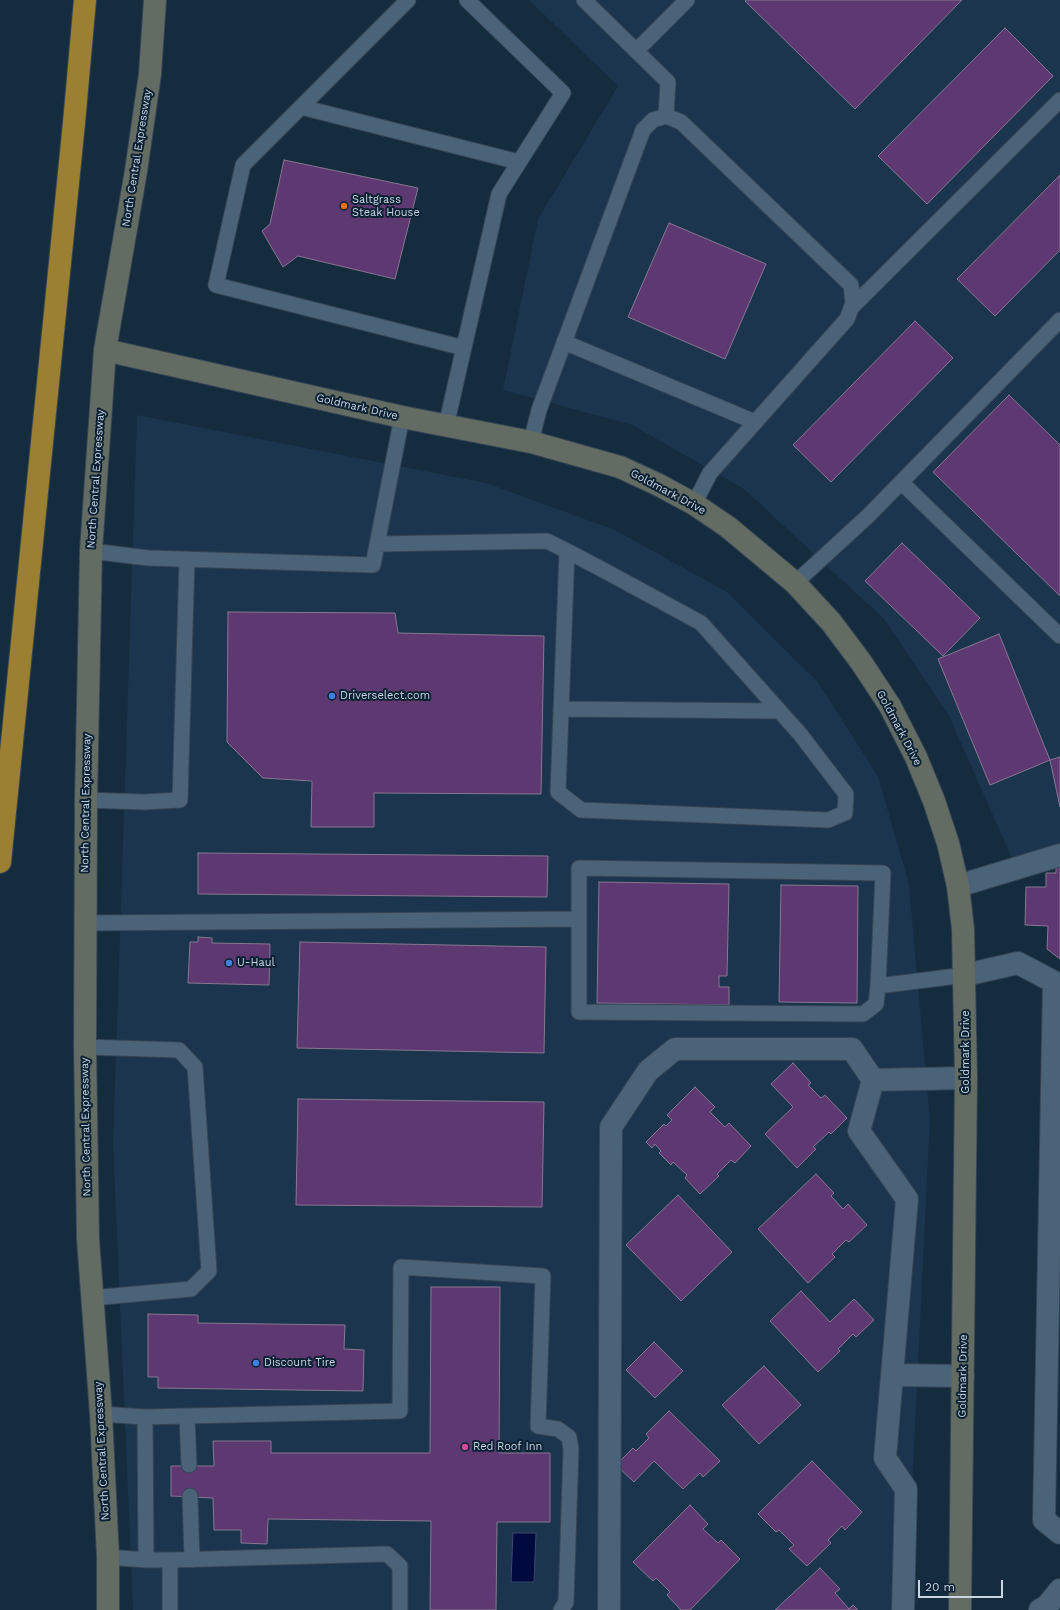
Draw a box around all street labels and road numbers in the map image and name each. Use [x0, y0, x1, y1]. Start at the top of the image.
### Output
street label: North Central Expressway [120, 88, 154, 228]
street label: Goldmark Drive [315, 391, 399, 423]
street label: North Central Expressway [85, 409, 107, 549]
street label: Goldmark Drive [628, 467, 708, 517]
street label: Goldmark Drive [874, 688, 924, 768]
street label: North Central Expressway [78, 733, 94, 873]
street label: Goldmark Drive [959, 1010, 973, 1094]
street label: North Central Expressway [78, 1057, 94, 1197]
street label: Goldmark Drive [956, 1334, 970, 1418]
street label: North Central Expressway [92, 1381, 112, 1521]

